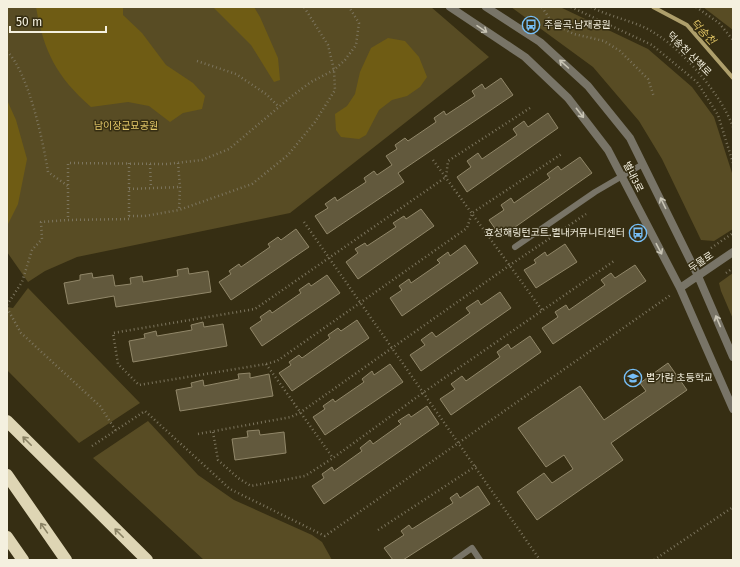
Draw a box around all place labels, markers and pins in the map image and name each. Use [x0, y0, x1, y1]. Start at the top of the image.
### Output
bus stop icon: 주을곡.남재공원 [521, 15, 541, 35]
place label: 주을곡.남재공원 [544, 19, 611, 31]
bus stop icon: 효성해링턴코트.별내커뮤니티센터 [628, 223, 648, 243]
place label: 효성해링턴코트.별내커뮤니티센터 [485, 227, 625, 239]
school or university icon: 별가람 초등학교 [623, 368, 643, 388]
place label: 별가람 초등학교 [646, 372, 713, 384]

